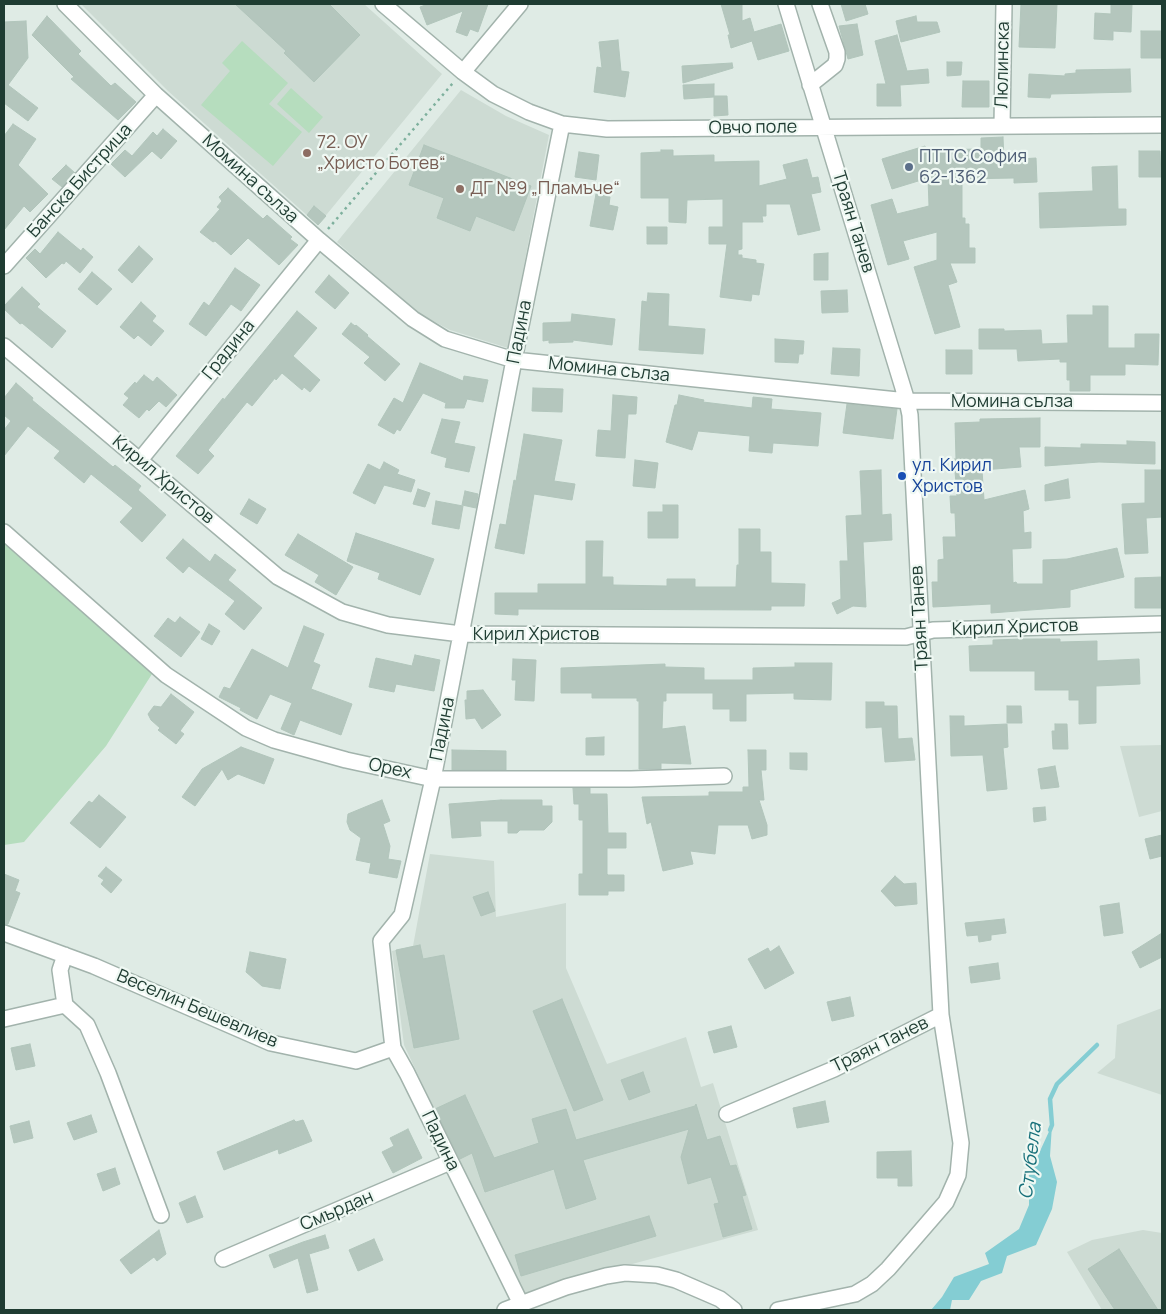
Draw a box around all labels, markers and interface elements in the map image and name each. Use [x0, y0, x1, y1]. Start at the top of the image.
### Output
street label: Люлинска [991, 21, 1015, 109]
street label: Овчо поле [709, 116, 797, 140]
street label: Банска Бистрица [23, 120, 137, 242]
street label: Момина сълза [197, 130, 303, 228]
place label: 72. ОУ „Христо Ботев“ [317, 132, 446, 174]
place label: ПТТС София 62-1362 [919, 146, 1027, 188]
marker: 72. ОУ „Христо Ботев“ [301, 147, 313, 159]
marker: ПТТС София 62-1362 [903, 161, 915, 173]
street label: Траян Танев [827, 169, 879, 275]
place label: ДГ №9 „Пламъче“ [470, 178, 620, 200]
marker: ДГ №9 „Пламъче“ [454, 183, 466, 195]
street label: Падина [503, 298, 537, 366]
street label: Градина [198, 316, 260, 384]
street label: Момина сълза [547, 353, 671, 387]
street label: Момина сълза [951, 391, 1073, 413]
street label: Кирил Христов [108, 431, 218, 529]
place label: ул. Кирил Христов [912, 455, 992, 498]
marker: ул. Кирил Христов [896, 470, 908, 482]
street label: Траян Танев [906, 565, 934, 671]
street label: Кирил Христов [951, 615, 1079, 641]
street label: Кирил Христов [473, 624, 599, 646]
street label: Падина [426, 695, 460, 763]
street label: Орех [367, 754, 413, 784]
street label: Веселин Бешевлиев [113, 965, 281, 1053]
street label: Траян Танев [828, 1012, 932, 1078]
street label: Падина [416, 1107, 464, 1175]
water label: Стубела [1015, 1122, 1047, 1200]
street label: Смърдан [297, 1186, 377, 1236]

